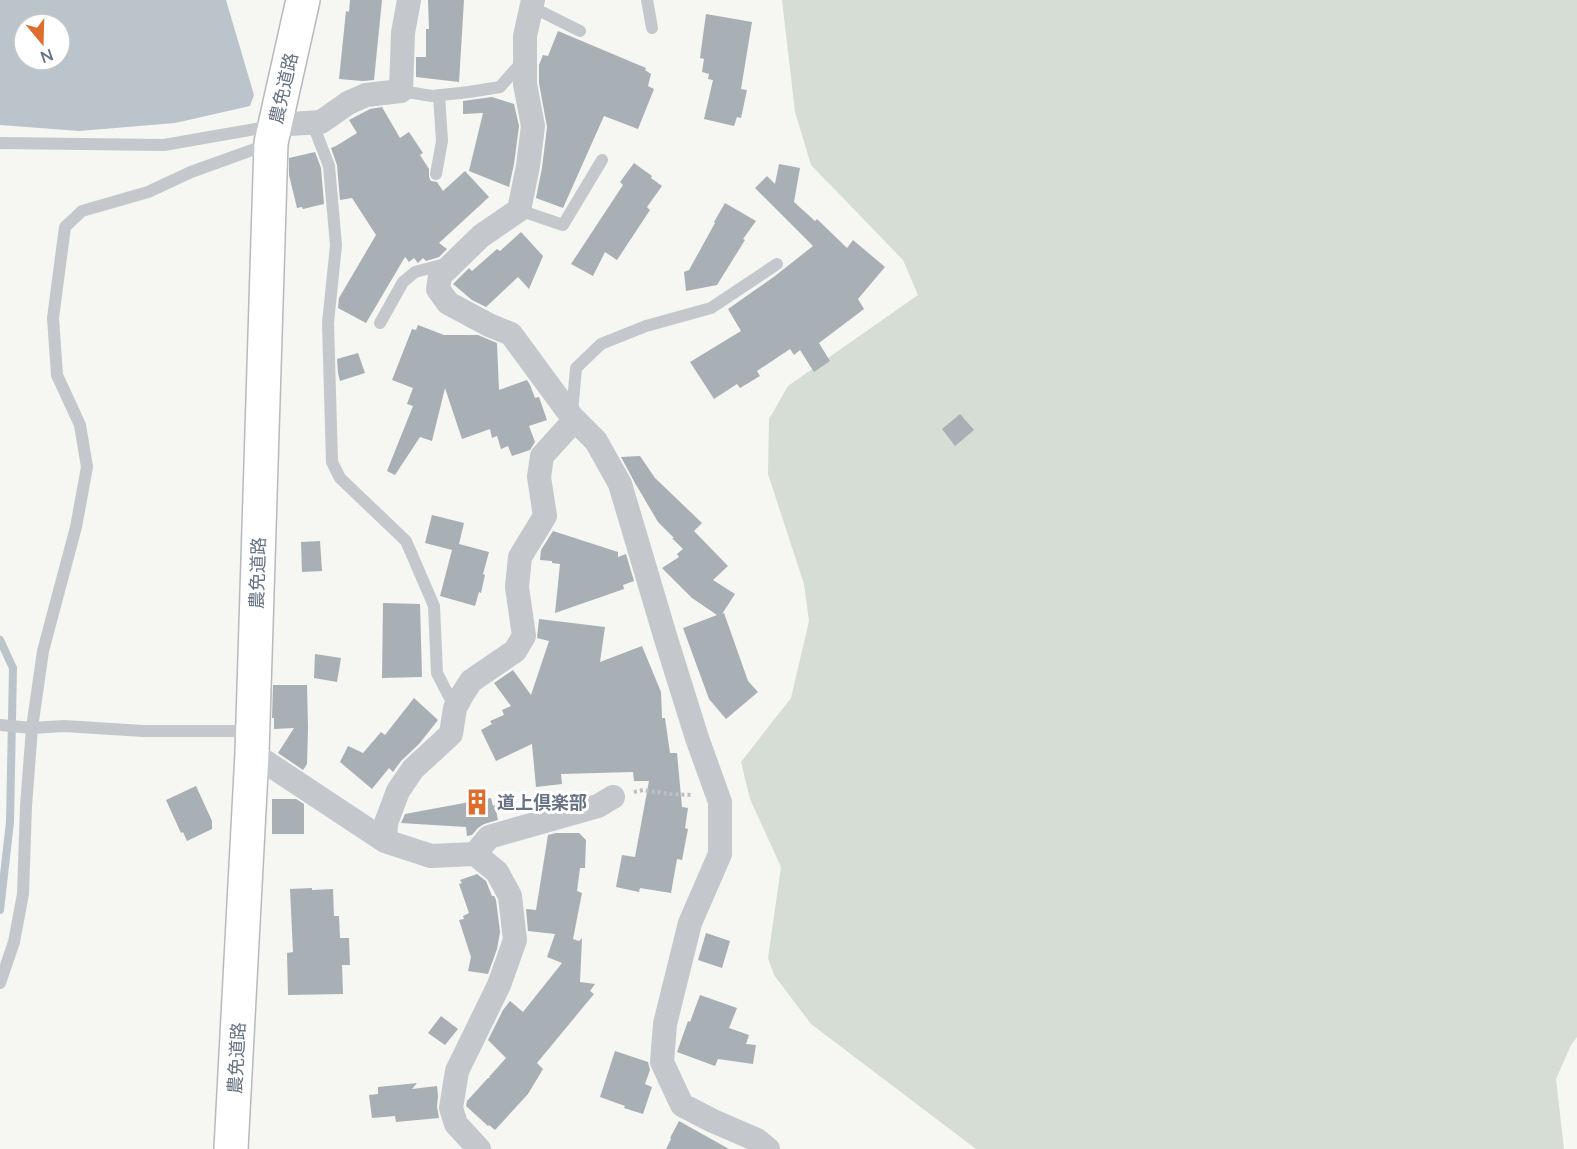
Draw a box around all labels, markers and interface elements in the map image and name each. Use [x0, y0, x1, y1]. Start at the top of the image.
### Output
north arrow [12, 12, 72, 72]
text: N [38, 46, 56, 68]
street label: 農免道路 [264, 50, 302, 126]
street label: 農免道路 [245, 537, 269, 609]
building icon: 道上倶楽部 [462, 787, 492, 817]
place label: 道上倶楽部 [497, 791, 587, 813]
street label: 農免道路 [223, 1021, 249, 1095]

